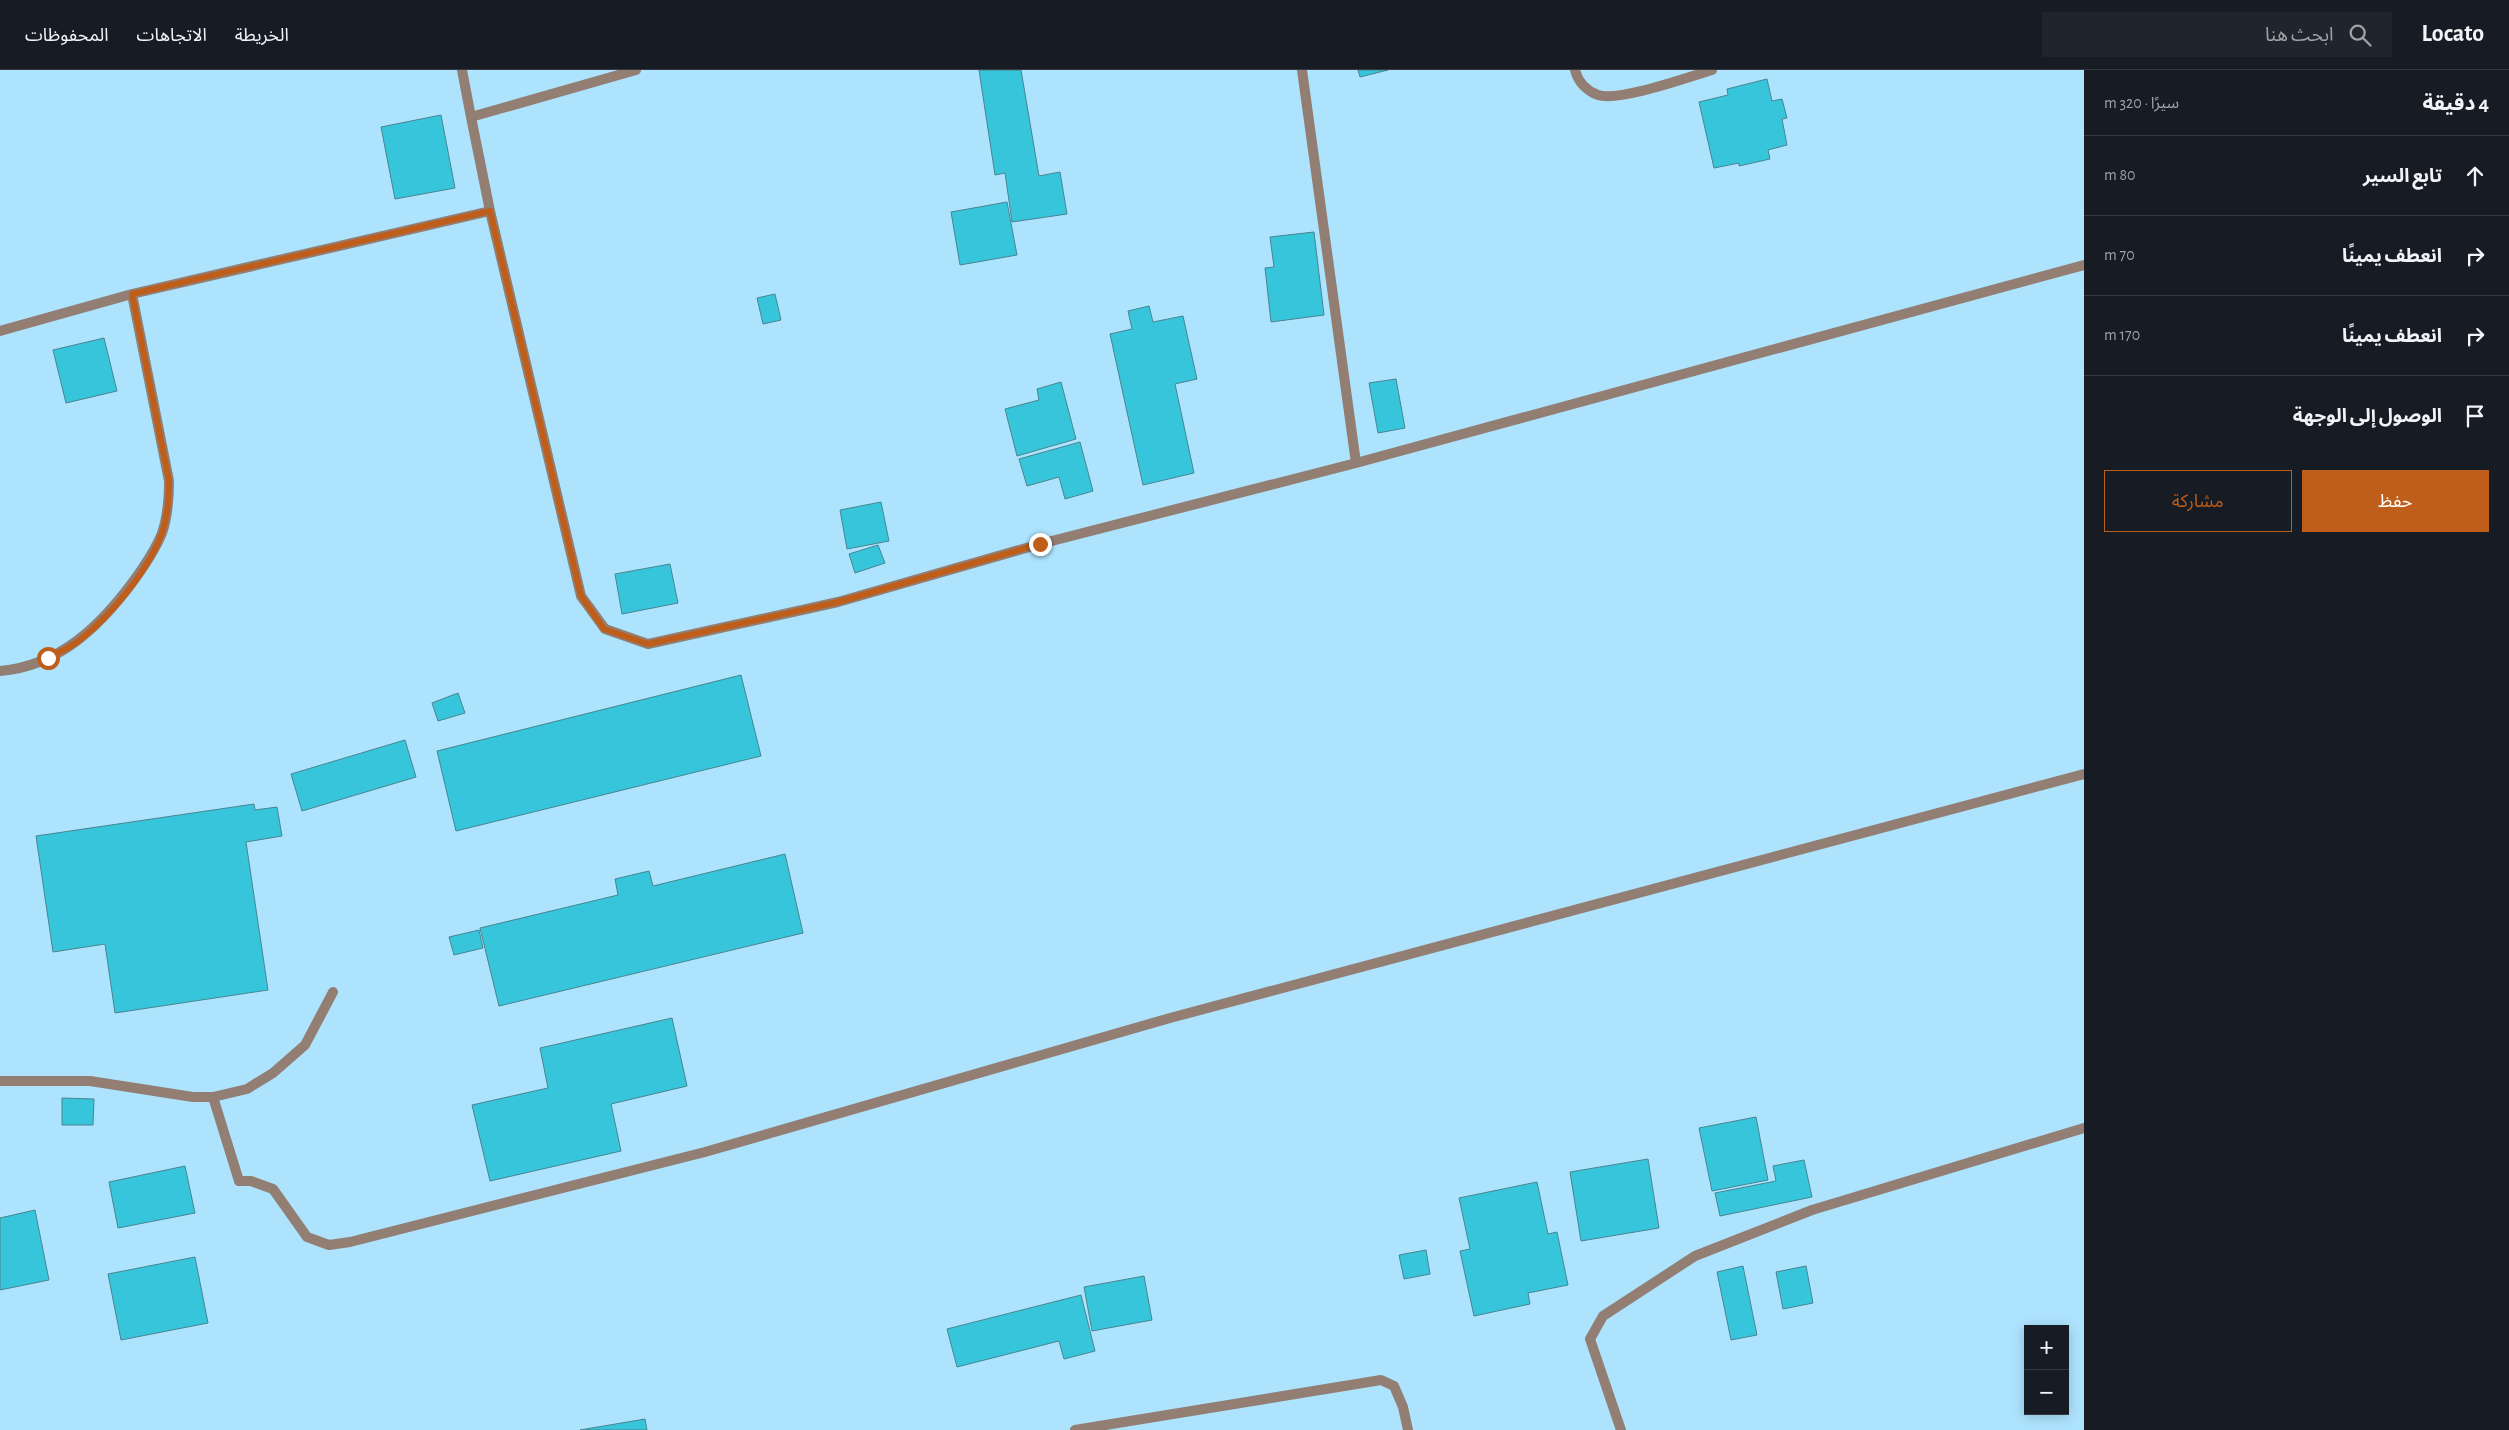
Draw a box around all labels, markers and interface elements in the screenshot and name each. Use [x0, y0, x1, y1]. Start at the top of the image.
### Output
search box [2042, 12, 2392, 57]
icon: search [2346, 21, 2374, 49]
text: Locato [2422, 22, 2484, 46]
text: ابحث هنا [2265, 26, 2334, 45]
text: المحفوظات [25, 27, 109, 45]
text: الاتجاهات [137, 27, 207, 45]
text: الخريطة [235, 27, 289, 45]
text: 4 دقيقة [2422, 93, 2489, 114]
text: سيرًا · 320 m [2104, 95, 2179, 111]
icon: ahead [2461, 162, 2489, 190]
text: 80 m [2104, 167, 2136, 183]
text: تابع السير [2363, 167, 2442, 186]
icon: right [2461, 242, 2489, 270]
text: 70 m [2104, 247, 2135, 263]
text: انعطف يمينًا [2342, 247, 2442, 266]
icon: right [2461, 322, 2489, 350]
text: 170 m [2104, 327, 2140, 343]
text: انعطف يمينًا [2342, 327, 2442, 346]
icon: arrive [2461, 402, 2489, 430]
text: الوصول إلى الوجهة [2293, 407, 2442, 426]
button: مشاركة [2104, 470, 2292, 532]
button: حفظ [2302, 470, 2489, 532]
route end [1029, 533, 1052, 556]
route start [37, 647, 60, 670]
map controls [2024, 1325, 2069, 1415]
button: + [2024, 1325, 2069, 1370]
button: − [2024, 1370, 2069, 1415]

